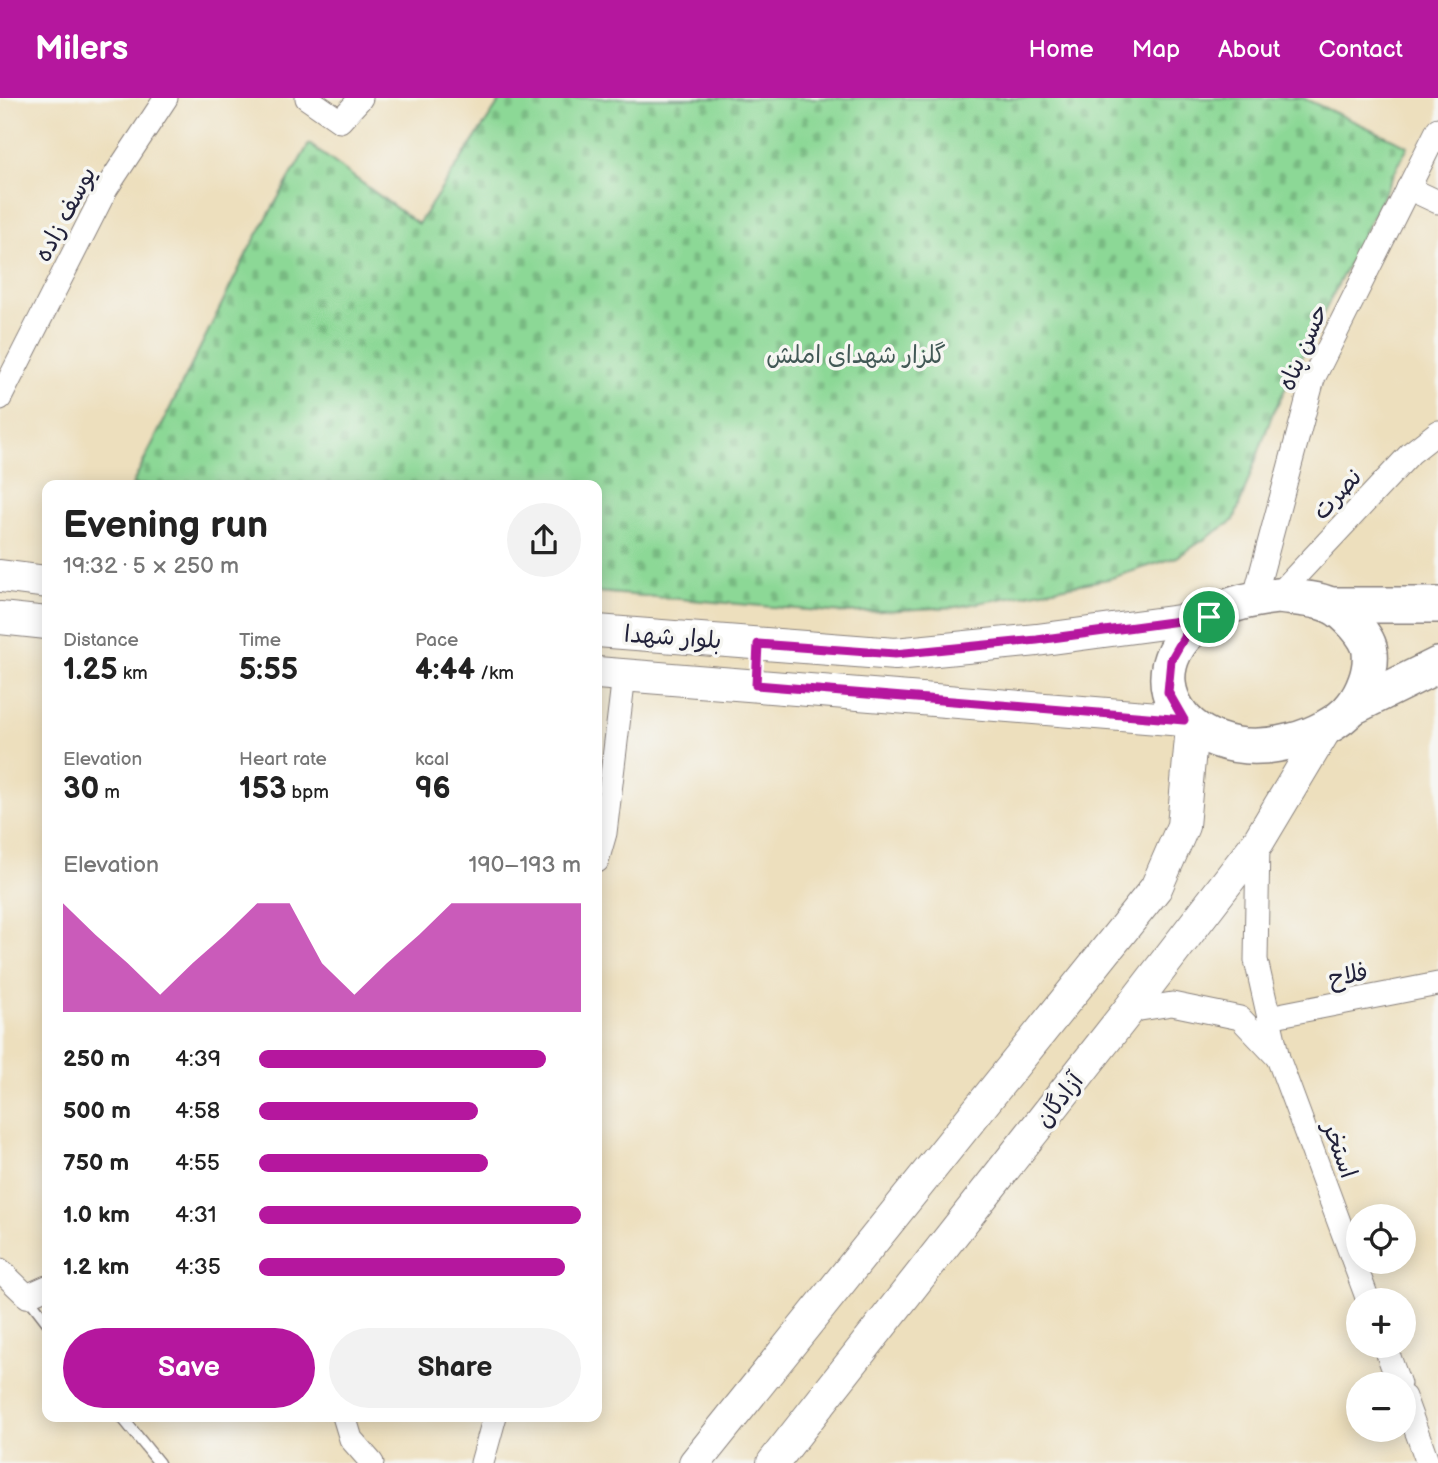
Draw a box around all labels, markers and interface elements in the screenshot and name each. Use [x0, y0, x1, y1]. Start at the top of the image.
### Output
text: Milers [35, 29, 128, 69]
text: Home [1029, 35, 1094, 64]
text: Map [1132, 35, 1180, 64]
text: About [1218, 35, 1280, 64]
text: Contact [1318, 35, 1403, 64]
street label: یوسف زاده [28, 162, 103, 267]
street label: حسن پناه [1272, 299, 1335, 395]
park label: گلزار شهدای املش [766, 341, 946, 370]
street label: نصرت [1307, 463, 1368, 526]
text: Evening run [63, 503, 268, 548]
button: share [507, 503, 581, 577]
text: 19:32 · 5 × 250 m [63, 552, 239, 580]
pin [1179, 587, 1239, 647]
icon: arrive [1190, 598, 1228, 636]
street label: بلوار شهدا [623, 620, 723, 655]
text: Distance [63, 629, 139, 652]
text: Time [239, 629, 281, 652]
text: Pace [415, 629, 458, 652]
text: 1.25 [63, 652, 118, 688]
text: 5:55 [239, 652, 298, 688]
text: 4:44 [415, 652, 475, 688]
text: km [118, 662, 148, 685]
text: /km [475, 662, 514, 685]
text: Elevation [63, 748, 142, 771]
text: Heart rate [239, 748, 327, 771]
text: kcal [415, 748, 449, 771]
text: 30 [63, 771, 99, 807]
text: 153 [239, 771, 286, 807]
text: 96 [415, 771, 451, 807]
text: m [99, 781, 120, 804]
text: bpm [286, 781, 329, 804]
text: Elevation [63, 851, 159, 879]
text: 190–193 m [469, 851, 581, 879]
street label: فلاح [1326, 957, 1370, 994]
text: 250 m [63, 1045, 130, 1073]
text: 4:39 [175, 1045, 221, 1073]
street label: آزادگان [1029, 1066, 1090, 1133]
text: 500 m [63, 1097, 131, 1125]
text: 4:58 [175, 1097, 220, 1125]
street label: استخر [1315, 1116, 1363, 1182]
text: 750 m [63, 1149, 129, 1177]
text: 4:55 [175, 1149, 220, 1177]
text: 1.0 km [63, 1201, 130, 1229]
text: 4:31 [175, 1201, 217, 1229]
map controls [1346, 1204, 1416, 1442]
button: locate [1346, 1204, 1416, 1274]
text: 1.2 km [63, 1253, 129, 1281]
text: 4:35 [175, 1253, 221, 1281]
button: + [1346, 1288, 1416, 1358]
button: Save [63, 1328, 315, 1408]
button: Share [329, 1328, 581, 1408]
button: − [1346, 1372, 1416, 1442]

